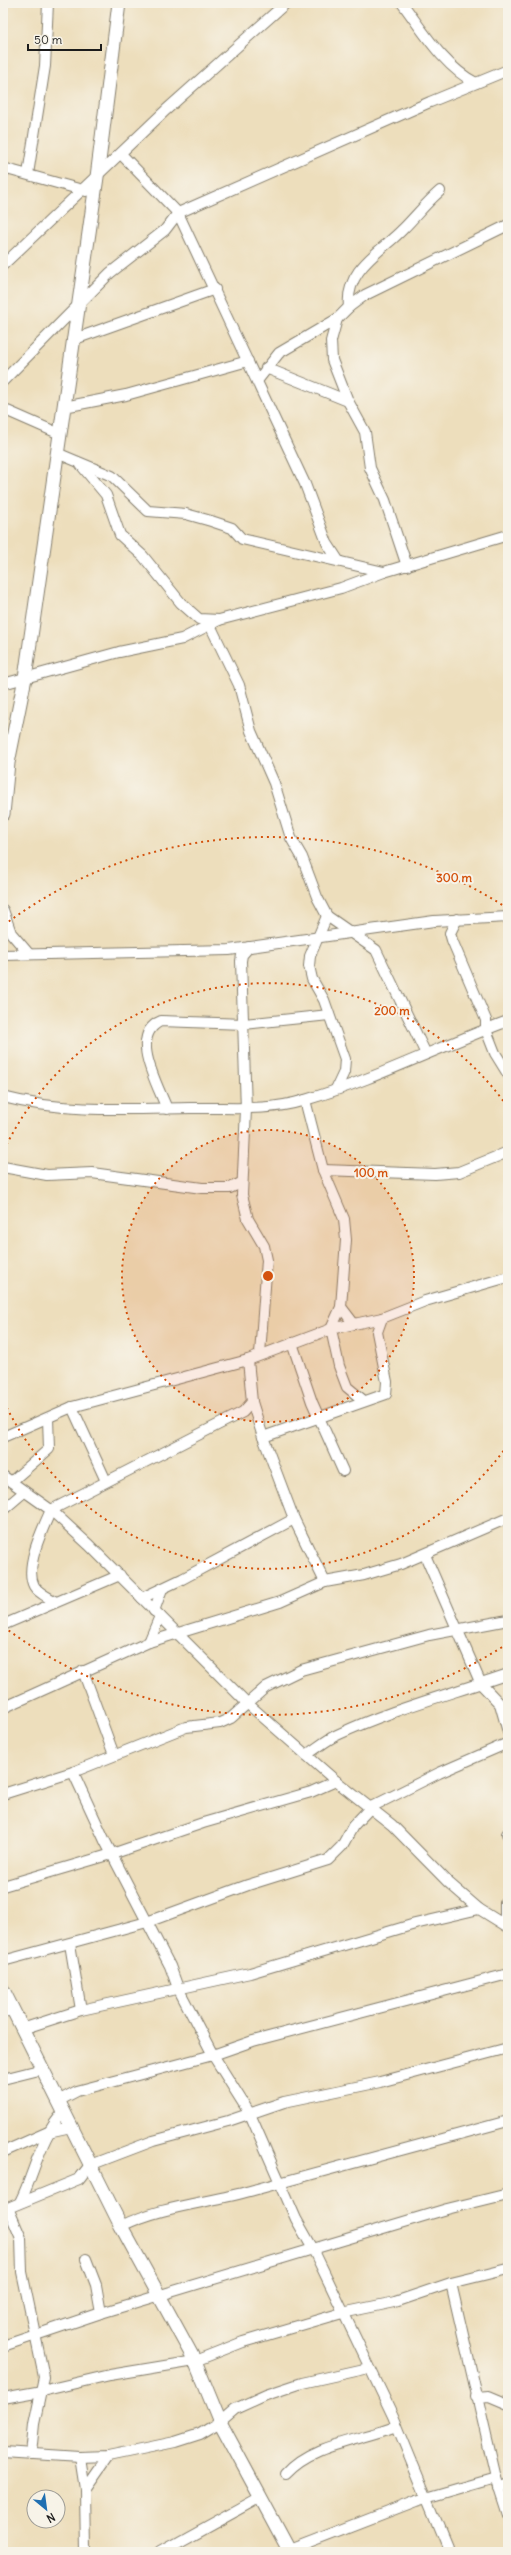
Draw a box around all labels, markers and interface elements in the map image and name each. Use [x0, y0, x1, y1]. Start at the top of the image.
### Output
scale bar [28, 26, 101, 52]
text: 50 m [34, 32, 63, 47]
text: 300 m [436, 870, 472, 885]
text: 200 m [374, 1003, 410, 1018]
text: 100 m [354, 1165, 388, 1180]
centre of rings [261, 1269, 275, 1283]
north arrow [26, 2489, 66, 2529]
text: N [44, 2510, 58, 2526]

